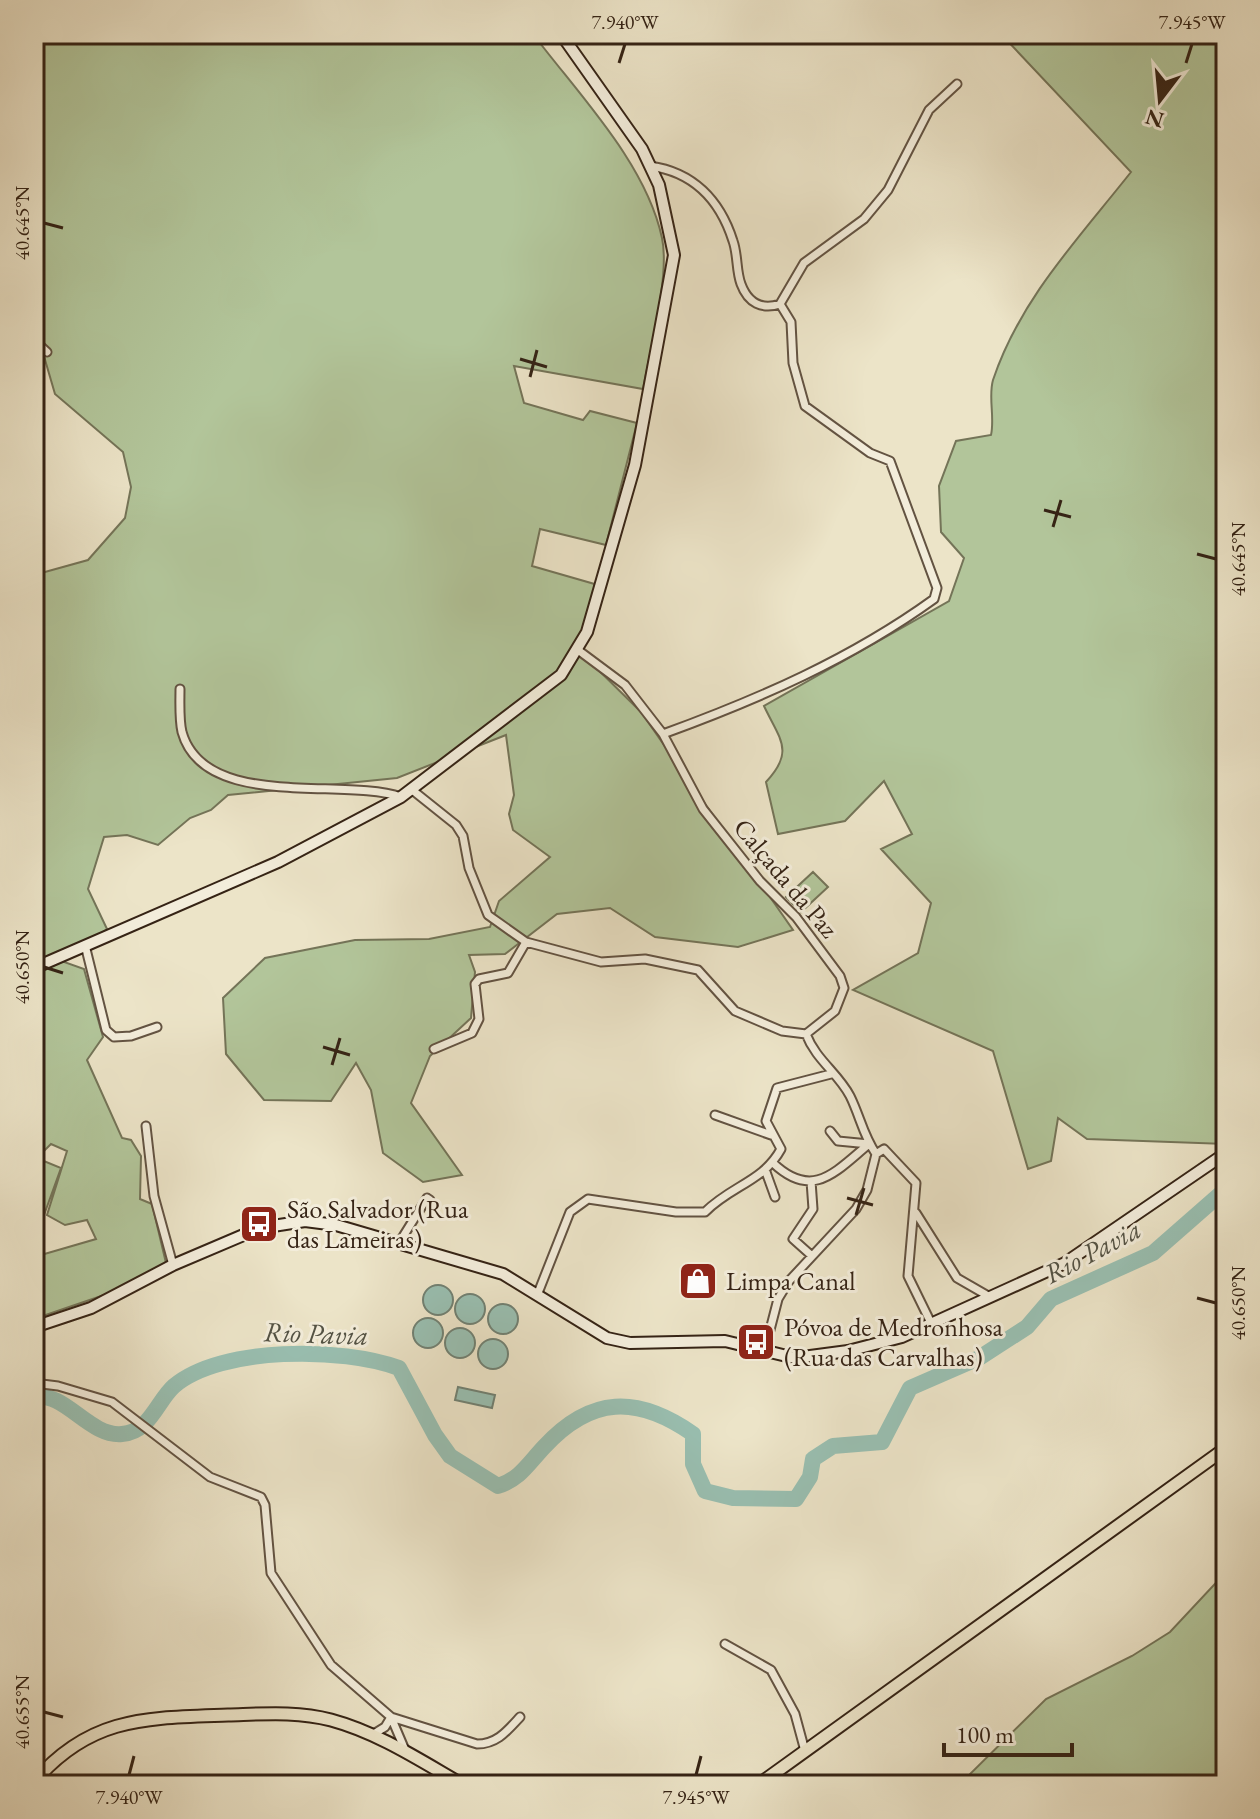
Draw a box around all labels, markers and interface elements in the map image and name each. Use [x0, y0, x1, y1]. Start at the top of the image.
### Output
text: 7.940°W [591, 9, 659, 35]
text: 7.945°W [1158, 9, 1226, 35]
north arrow [1120, 60, 1200, 140]
text: N [1142, 102, 1167, 135]
text: 40.645°N [9, 186, 35, 260]
text: 40.645°N [1225, 522, 1251, 596]
street label: Calçada da Paz [726, 811, 846, 945]
text: 40.650°N [9, 930, 35, 1004]
place label: São Salvador (Rua das Lameiras) [287, 1192, 469, 1256]
bus stop icon: São Salvador (Rua das Lameiras) [238, 1203, 280, 1245]
water label: Rio Pavia [1037, 1210, 1147, 1292]
shop icon: Limpa Canal [677, 1260, 719, 1302]
place label: Limpa Canal [726, 1264, 856, 1298]
text: 40.650°N [1225, 1266, 1251, 1340]
place label: Póvoa de Medronhosa (Rua das Carvalhas) [784, 1310, 1004, 1374]
water label: Rio Pavia [263, 1313, 369, 1353]
bus stop icon: Póvoa de Medronhosa (Rua das Carvalhas) [735, 1321, 777, 1363]
text: 40.655°N [9, 1675, 35, 1749]
scale bar [944, 1707, 1072, 1757]
text: 100 m [956, 1719, 1014, 1750]
text: 7.940°W [95, 1784, 163, 1810]
text: 7.945°W [662, 1784, 730, 1810]

